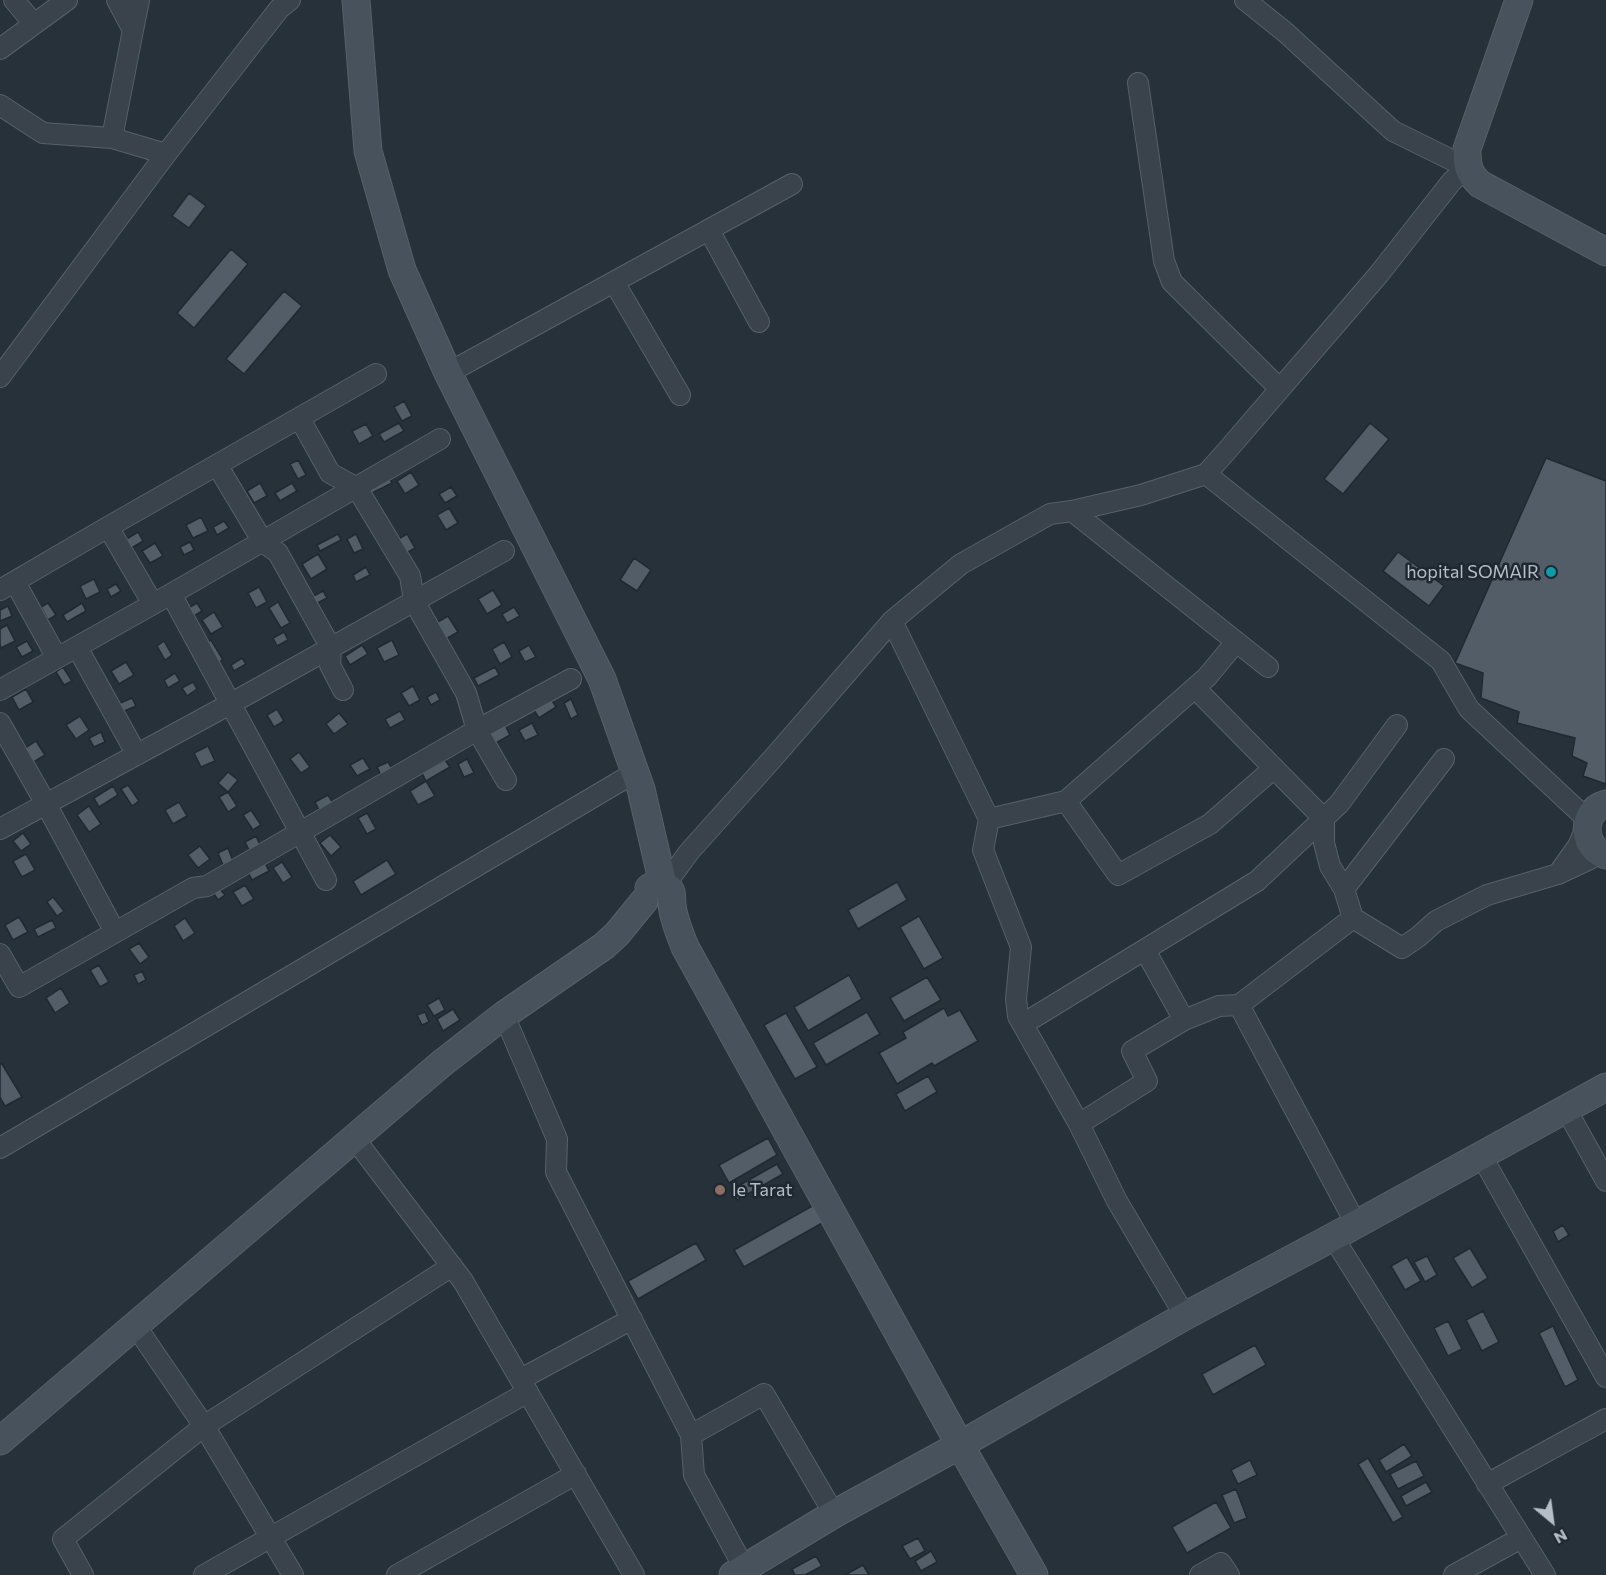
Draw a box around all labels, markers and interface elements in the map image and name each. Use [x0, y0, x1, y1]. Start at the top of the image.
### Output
place label: hopital SOMAIR [1406, 561, 1539, 583]
marker: hopital SOMAIR [1544, 565, 1558, 579]
place label: le Tarat [732, 1179, 793, 1201]
marker: le Tarat [713, 1183, 727, 1197]
north arrow [1522, 1491, 1582, 1551]
text: N [1551, 1526, 1571, 1548]

